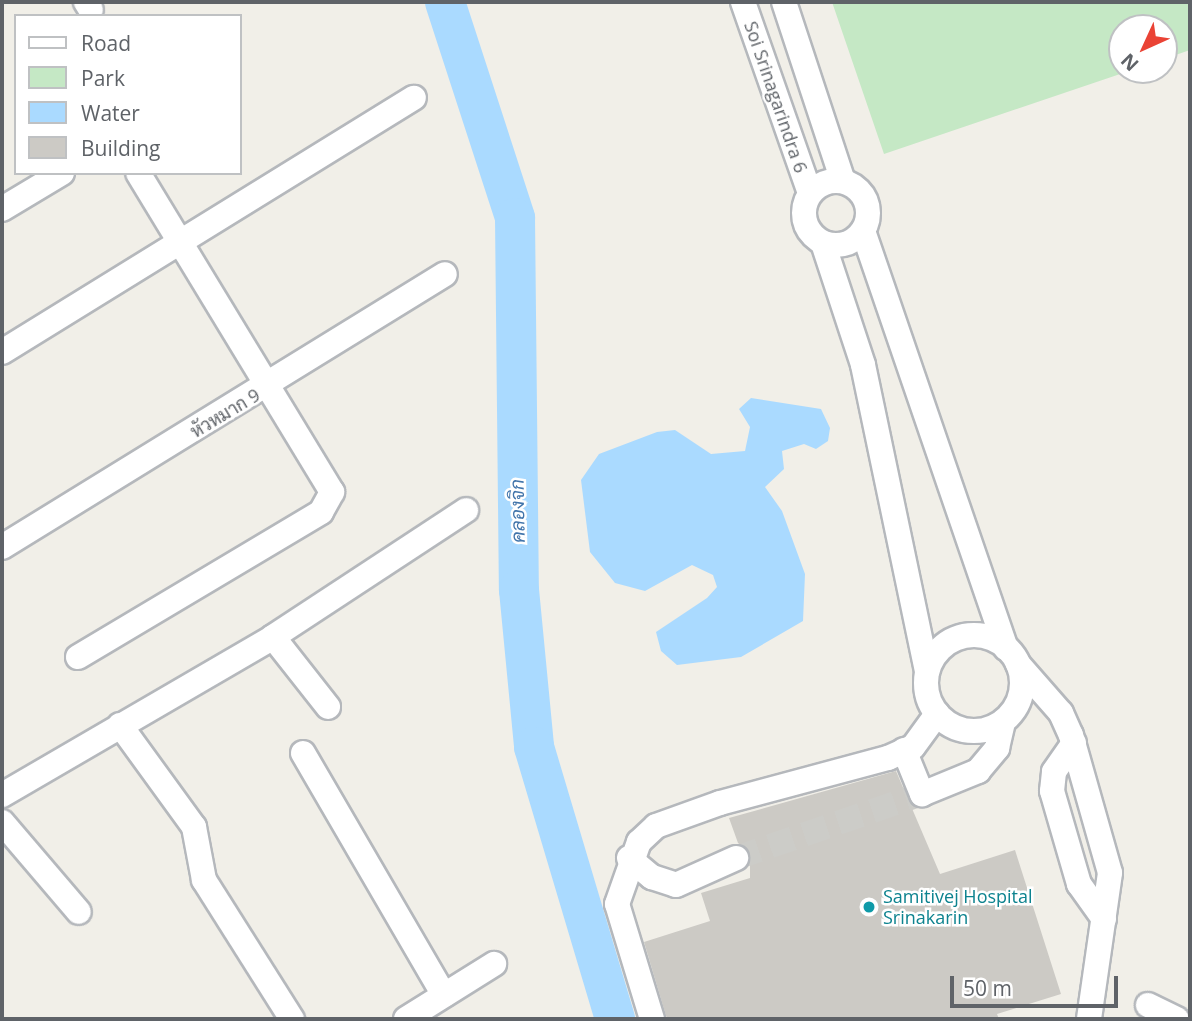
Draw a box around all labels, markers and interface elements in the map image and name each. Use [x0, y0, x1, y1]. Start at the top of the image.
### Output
legend [14, 14, 242, 175]
north arrow [1108, 14, 1178, 84]
street label: Soi Srinagarindra 6 [740, 18, 812, 176]
text: Road [81, 29, 131, 57]
text: N [1115, 48, 1144, 77]
text: Park [81, 64, 125, 92]
text: Water [81, 99, 140, 127]
text: Building [81, 134, 160, 162]
street label: หัวหมาก 9 [186, 384, 264, 442]
water label: คลองจิก [506, 479, 530, 543]
place label: Samitivej Hospital Srinakarin [883, 886, 1033, 928]
marker: Samitivej Hospital Srinakarin [861, 899, 877, 915]
scale bar [954, 962, 1122, 1006]
text: 50 m [963, 974, 1012, 1002]

